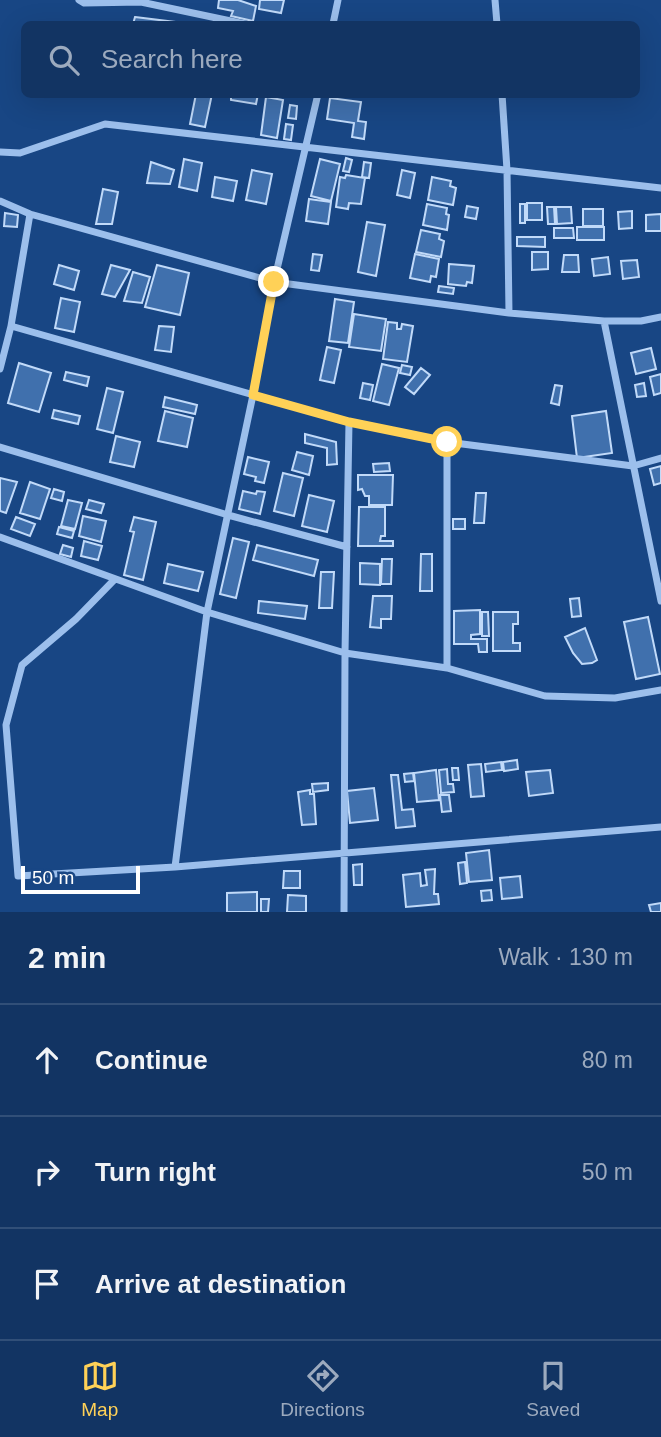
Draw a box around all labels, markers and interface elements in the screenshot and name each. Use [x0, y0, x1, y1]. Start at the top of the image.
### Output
search box [21, 21, 640, 98]
icon: search [45, 41, 83, 79]
text: Search here [101, 44, 243, 74]
route end [258, 266, 289, 297]
route start [431, 426, 462, 457]
scale bar [21, 863, 140, 895]
text: 50 m [32, 867, 74, 888]
text: 2 min [28, 941, 106, 974]
text: Walk · 130 m [498, 944, 633, 970]
icon: ahead [28, 1041, 66, 1079]
text: Continue [95, 1045, 208, 1075]
text: 80 m [582, 1047, 633, 1073]
icon: right [28, 1153, 66, 1191]
text: Turn right [95, 1157, 216, 1187]
text: 50 m [582, 1159, 633, 1185]
icon: arrive [28, 1265, 66, 1303]
text: Arrive at destination [95, 1269, 346, 1299]
tab: Map [81, 1357, 119, 1421]
tab: Directions [280, 1357, 365, 1421]
tab: Saved [526, 1357, 580, 1421]

